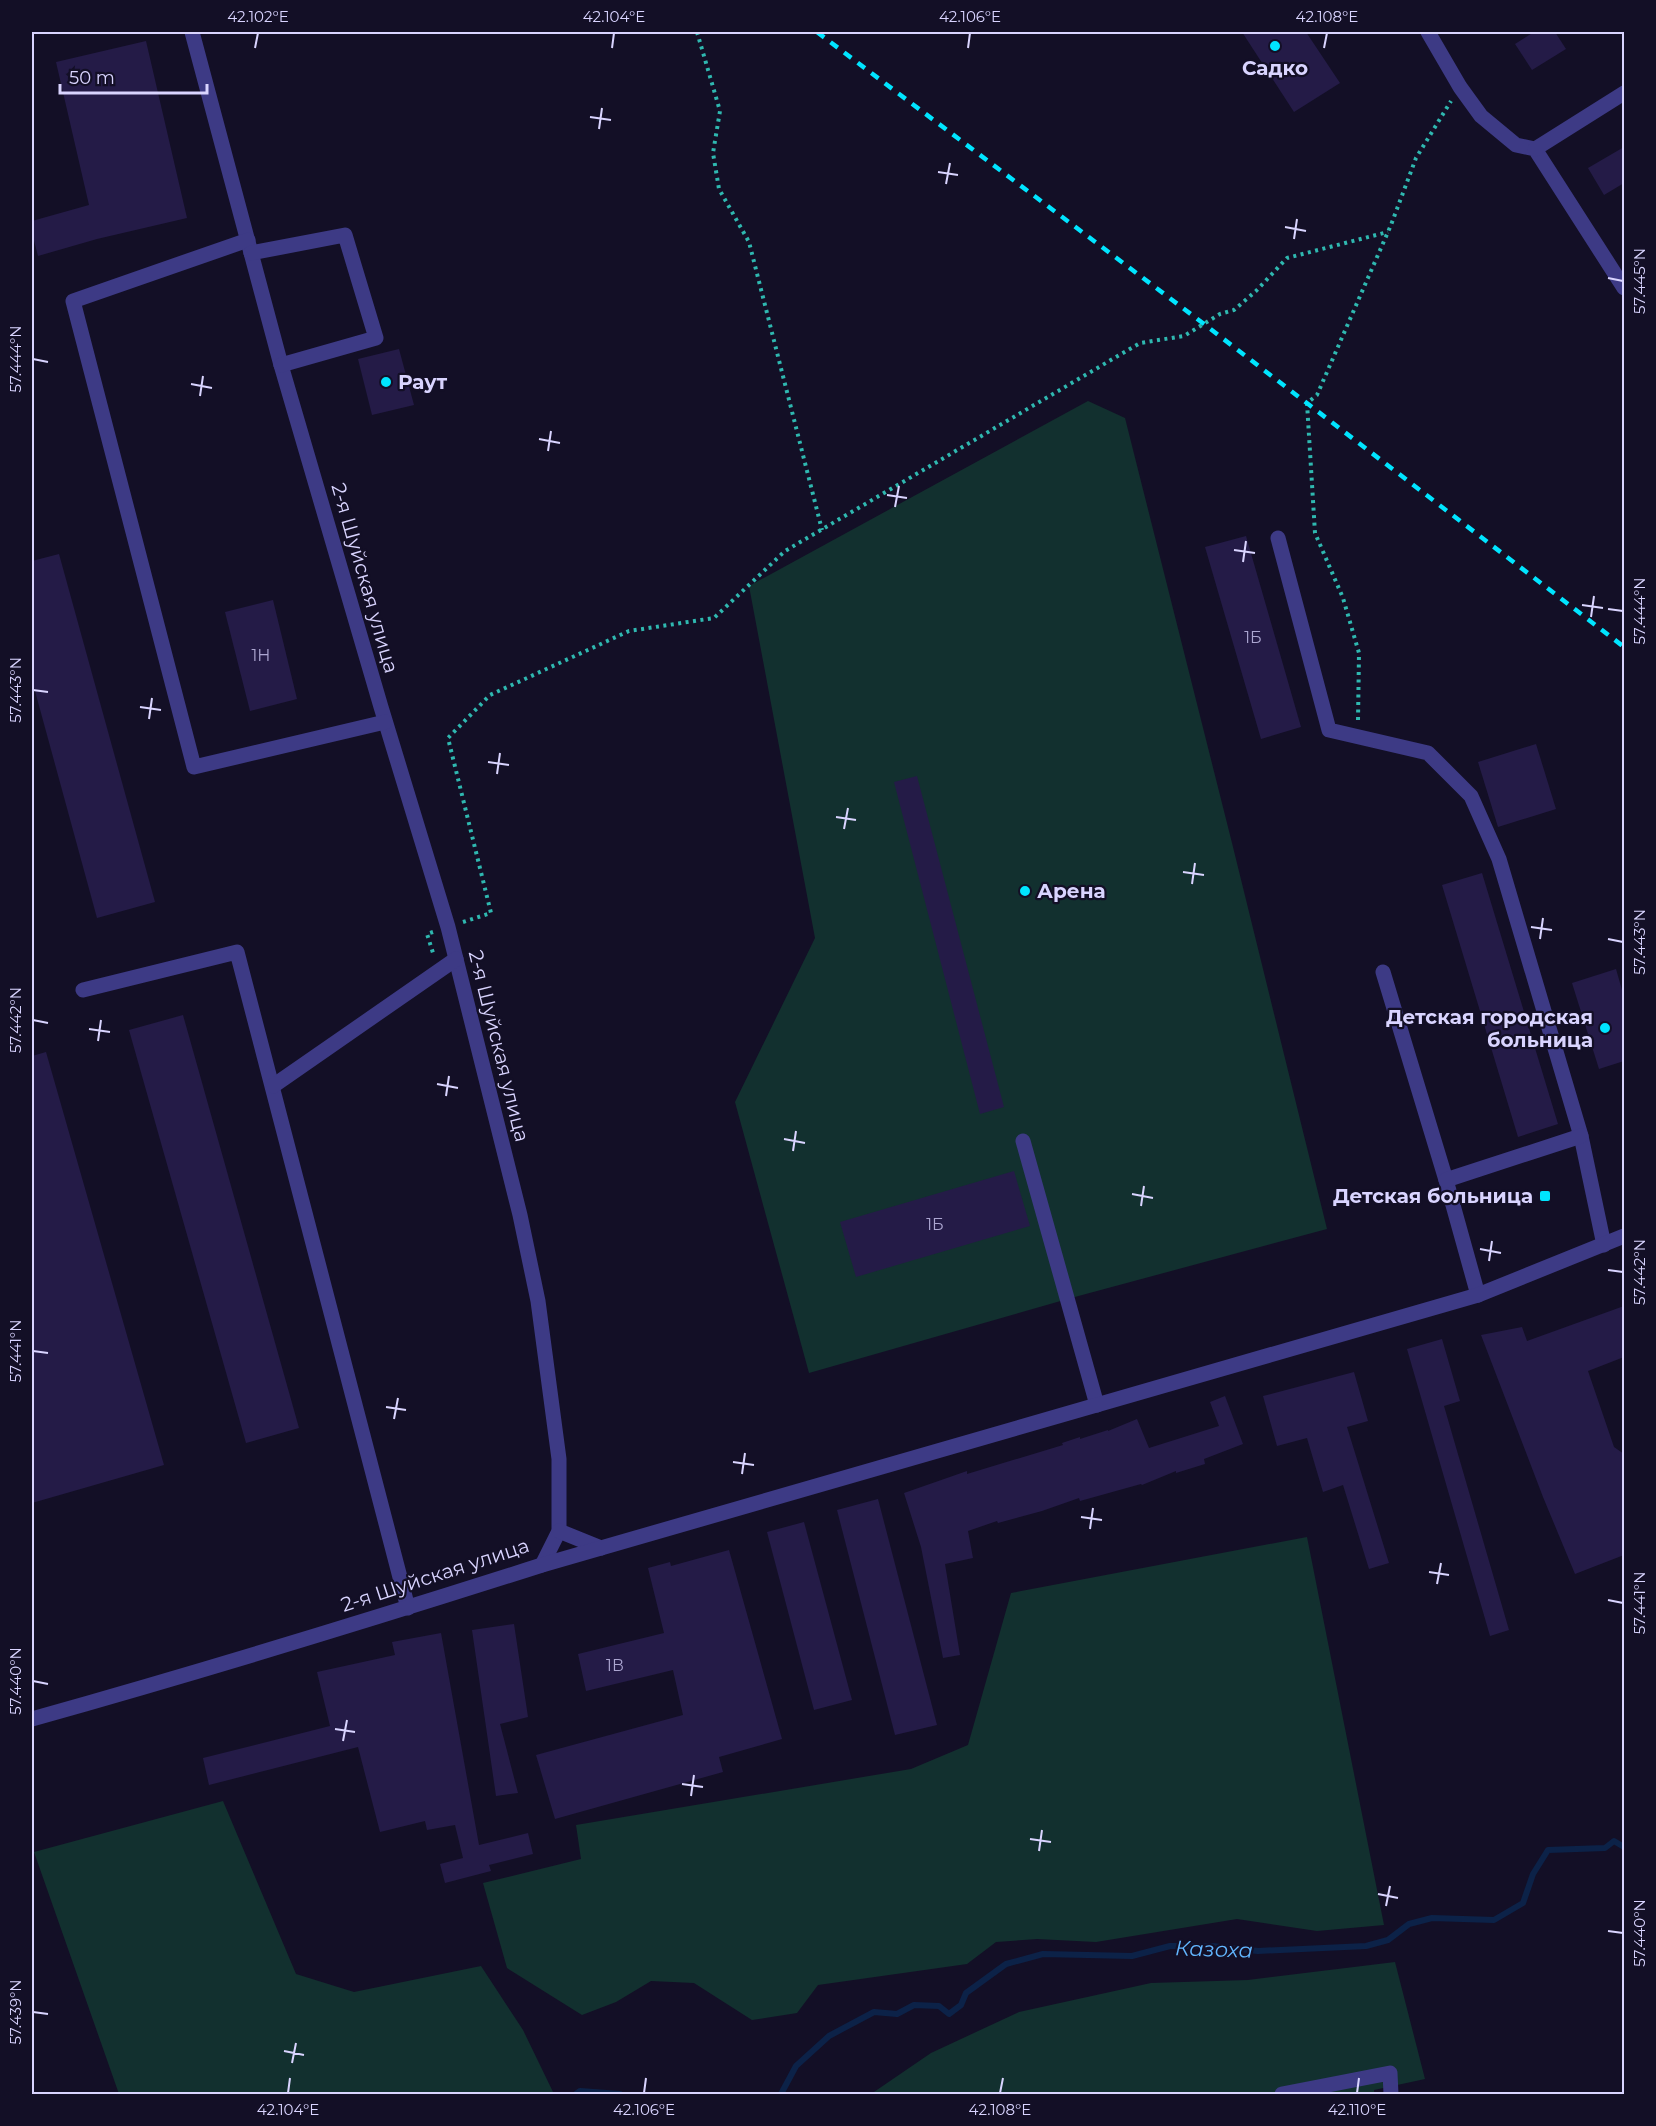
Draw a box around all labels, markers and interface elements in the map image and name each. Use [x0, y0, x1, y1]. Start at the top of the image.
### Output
text: 42.102°E [227, 7, 289, 26]
text: 42.104°E [583, 7, 645, 26]
text: 42.106°E [939, 7, 1001, 26]
text: 42.108°E [1296, 7, 1358, 26]
marker: Садко [1268, 39, 1282, 53]
place label: Садко [1242, 56, 1308, 80]
scale bar [60, 57, 207, 95]
text: 50 m [69, 67, 115, 89]
text: 57.445°N [1630, 248, 1649, 314]
text: 57.444°N [6, 325, 25, 393]
place label: Раут [398, 370, 448, 394]
marker: Раут [379, 375, 393, 389]
street label: 2-я Шуйская улица [326, 480, 404, 676]
text: 57.444°N [1630, 577, 1649, 645]
house number: 1Б [1244, 628, 1262, 647]
house number: 1Н [252, 646, 270, 665]
text: 57.443°N [6, 657, 25, 723]
place label: Арена [1037, 879, 1106, 903]
marker: Арена [1018, 884, 1032, 898]
text: 57.443°N [1630, 909, 1649, 975]
street label: 2-я Шуйская улица [464, 948, 534, 1144]
text: 57.442°N [6, 987, 25, 1053]
place label: Детская городская больница [1386, 1005, 1593, 1052]
marker: Детская городская больница [1598, 1021, 1612, 1035]
place label: Детская больница [1333, 1184, 1533, 1208]
marker: Детская больница [1538, 1189, 1552, 1203]
house number: 1Б [926, 1215, 944, 1234]
text: 57.442°N [1630, 1239, 1649, 1305]
text: 57.441°N [6, 1320, 25, 1382]
street label: 2-я Шуйская улица [338, 1533, 532, 1617]
text: 57.441°N [1630, 1572, 1649, 1634]
text: 57.440°N [6, 1647, 25, 1715]
house number: 1В [606, 1656, 624, 1675]
text: 57.440°N [1630, 1899, 1649, 1967]
water label: Казоха [1175, 1935, 1253, 1963]
text: 57.439°N [6, 1979, 25, 2045]
text: 42.104°E [257, 2100, 319, 2119]
text: 42.106°E [613, 2100, 675, 2119]
text: 42.108°E [969, 2100, 1031, 2119]
text: 42.110°E [1328, 2100, 1386, 2119]

